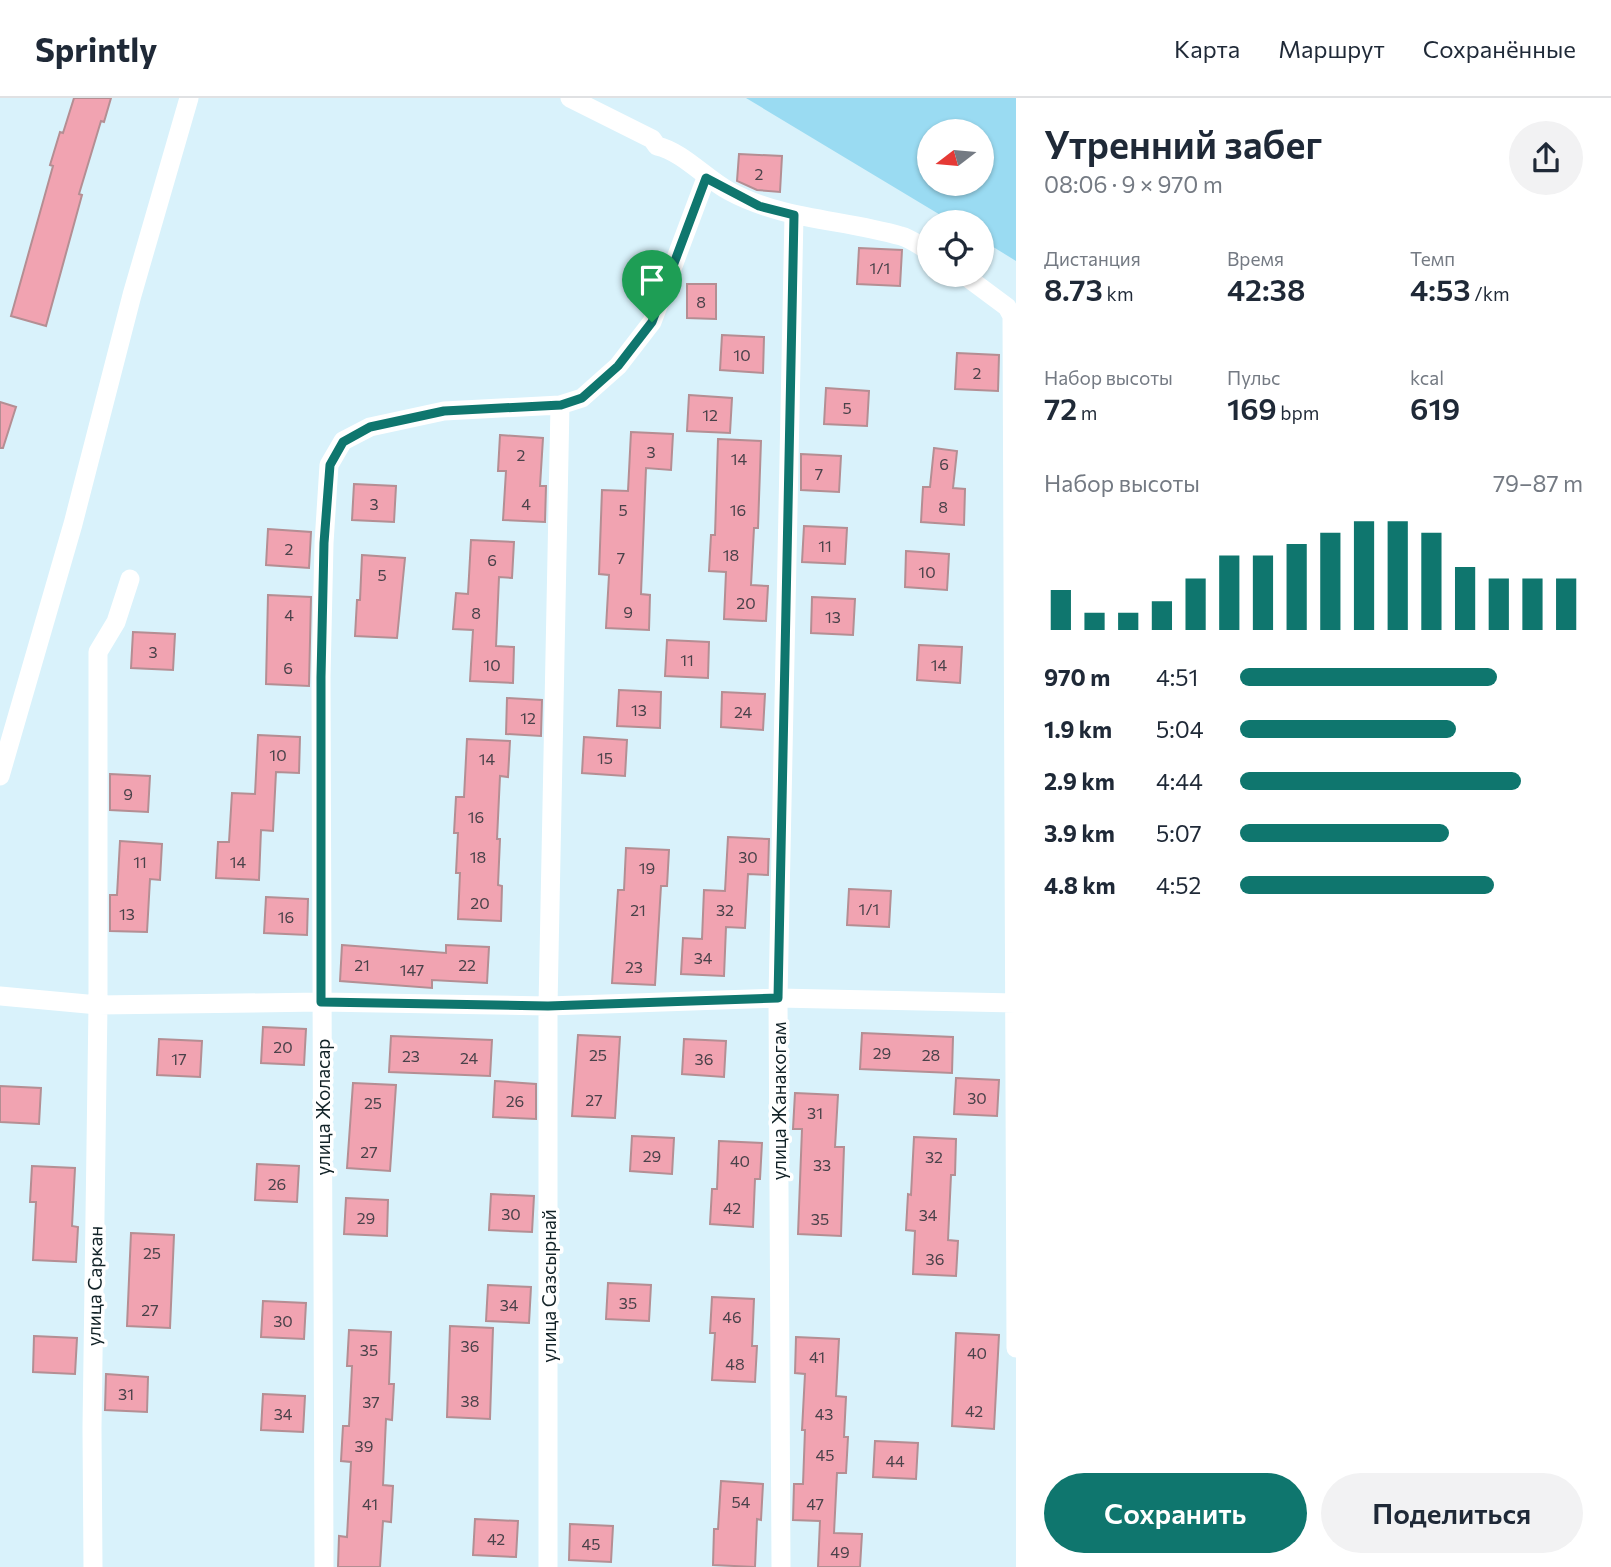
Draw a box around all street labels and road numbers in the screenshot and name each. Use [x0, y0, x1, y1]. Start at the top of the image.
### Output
street label: улица Жанакогам [767, 1022, 790, 1180]
street label: улица Жоласар [311, 1039, 334, 1175]
street label: улица Сазсырнай [537, 1209, 560, 1363]
street label: улица Саркан [81, 1226, 107, 1346]

